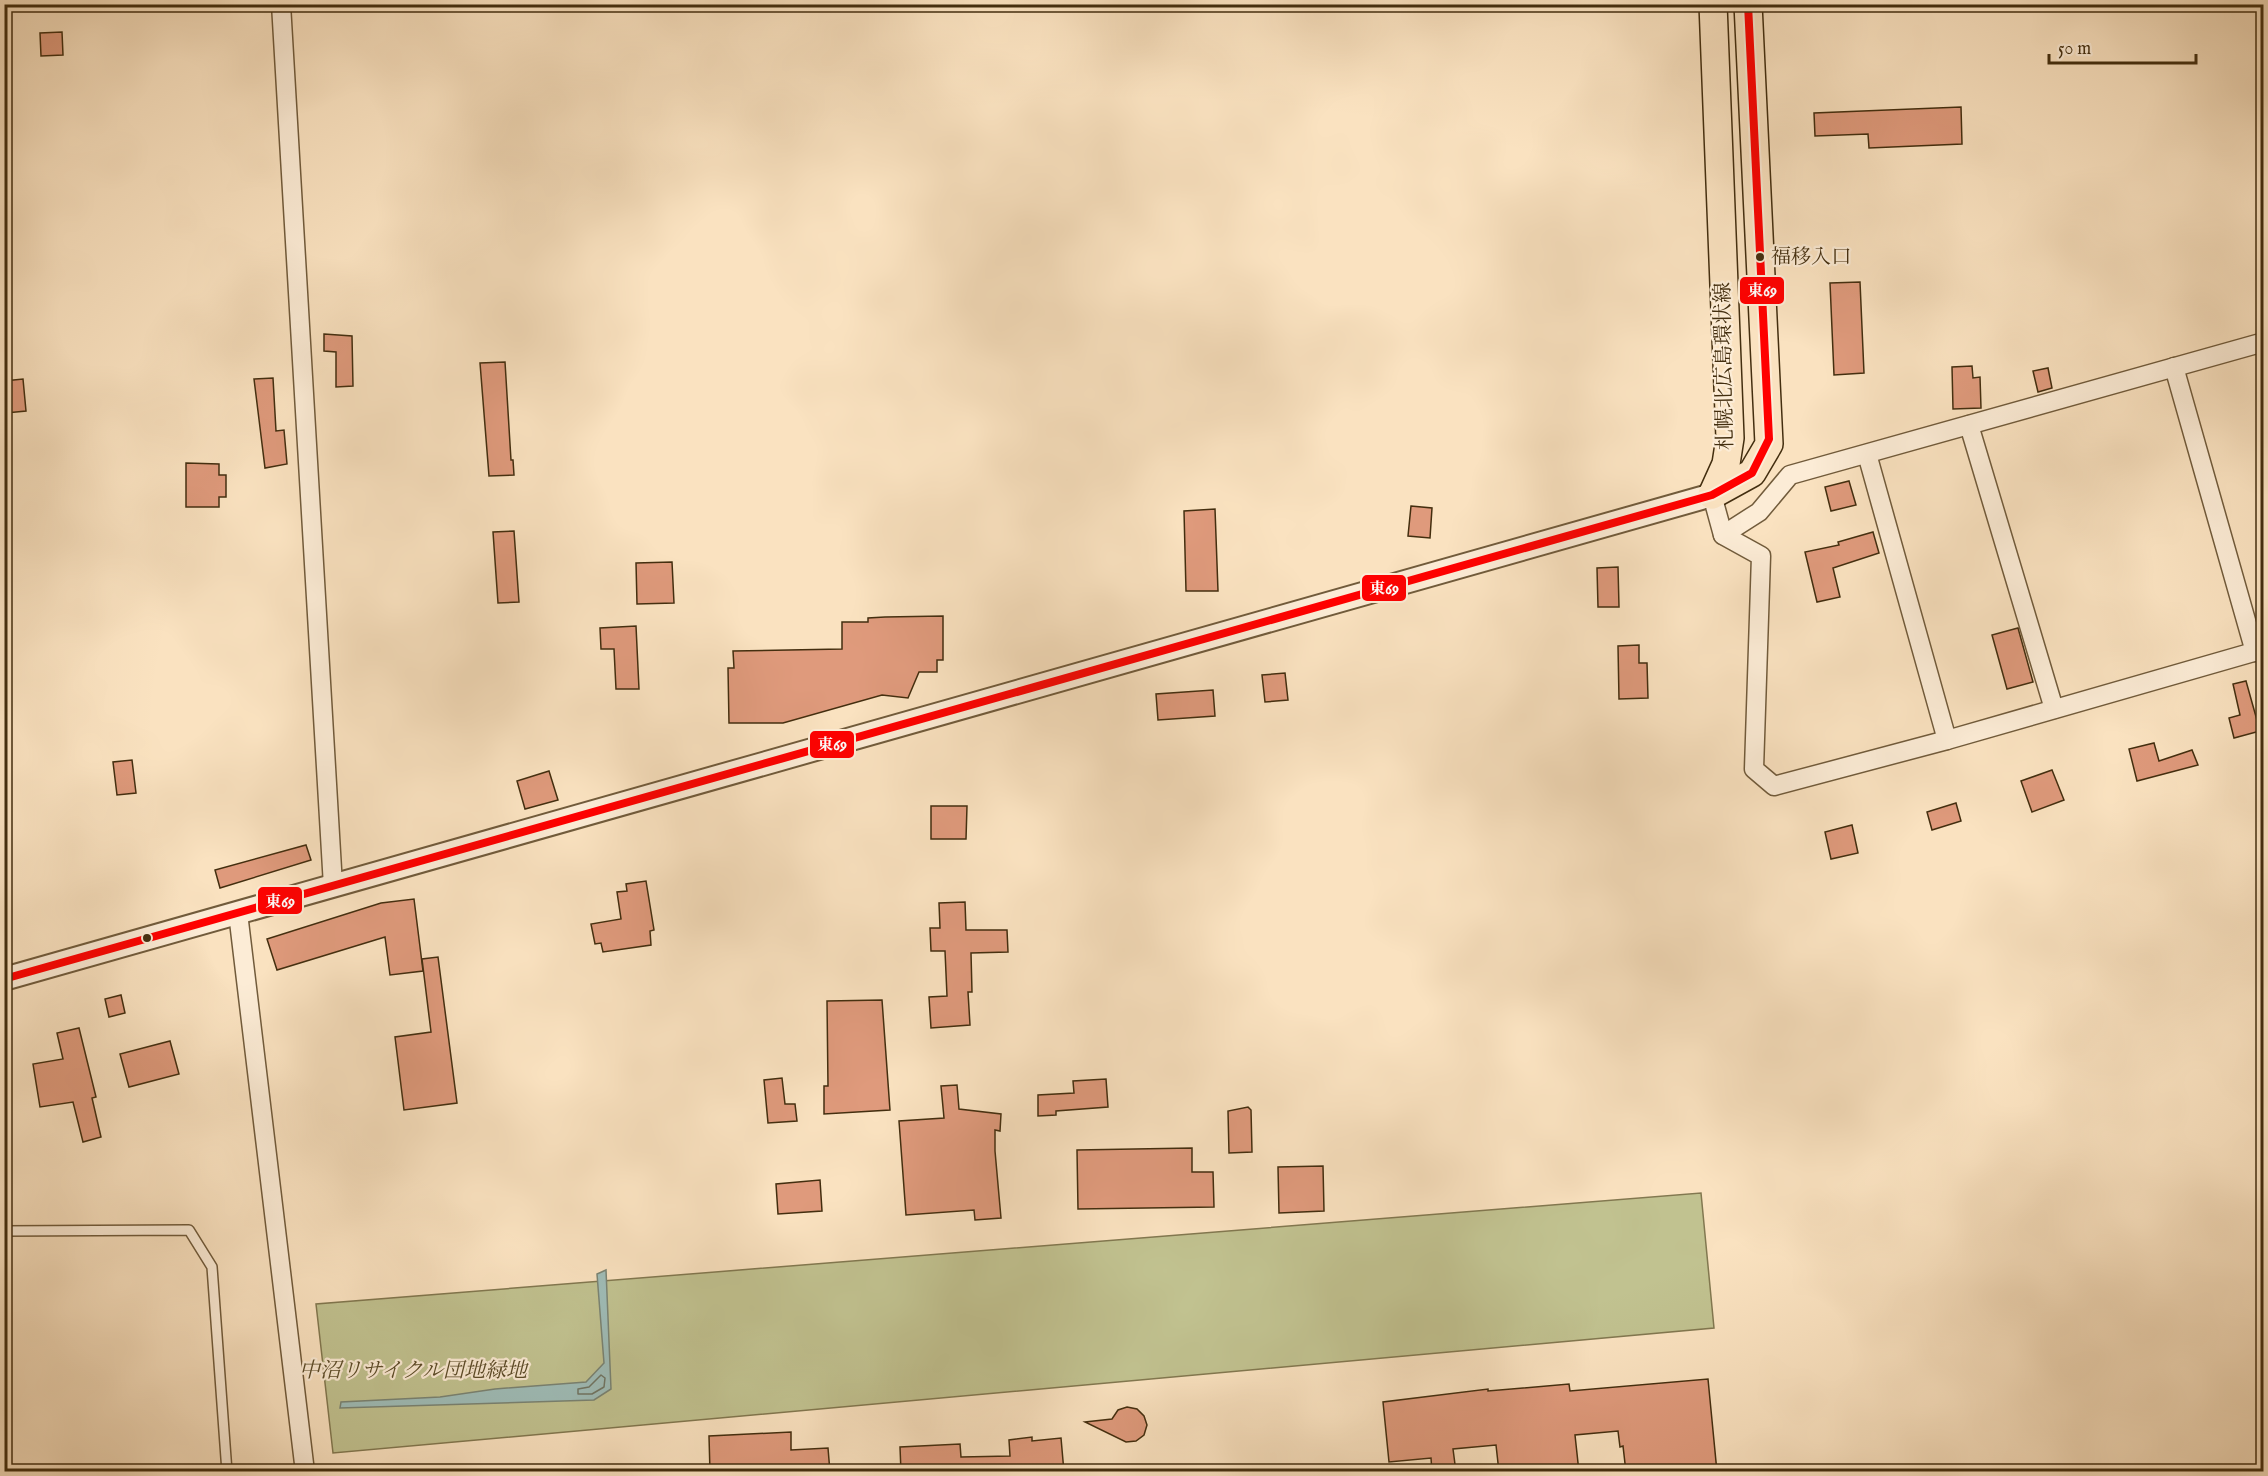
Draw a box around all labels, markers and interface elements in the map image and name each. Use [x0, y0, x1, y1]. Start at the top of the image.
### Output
scale bar [2049, 27, 2196, 65]
text: 50 m [2058, 38, 2091, 61]
place label: 福移入口 [1771, 245, 1851, 270]
marker: 福移入口 [1754, 251, 1766, 263]
line badge: 東69 [1739, 276, 1785, 305]
street label: 札幌北広島環状線 [1710, 282, 1740, 450]
text: 東69 [1747, 282, 1777, 302]
line badge: 東69 [1361, 574, 1407, 602]
text: 東69 [1369, 580, 1399, 600]
line badge: 東69 [809, 730, 855, 759]
text: 東69 [817, 736, 847, 756]
line badge: 東69 [257, 886, 303, 915]
text: 東69 [265, 893, 295, 913]
unlabelled marker [141, 932, 153, 944]
park label: 中沼リサイクル団地緑地 [299, 1358, 529, 1385]

